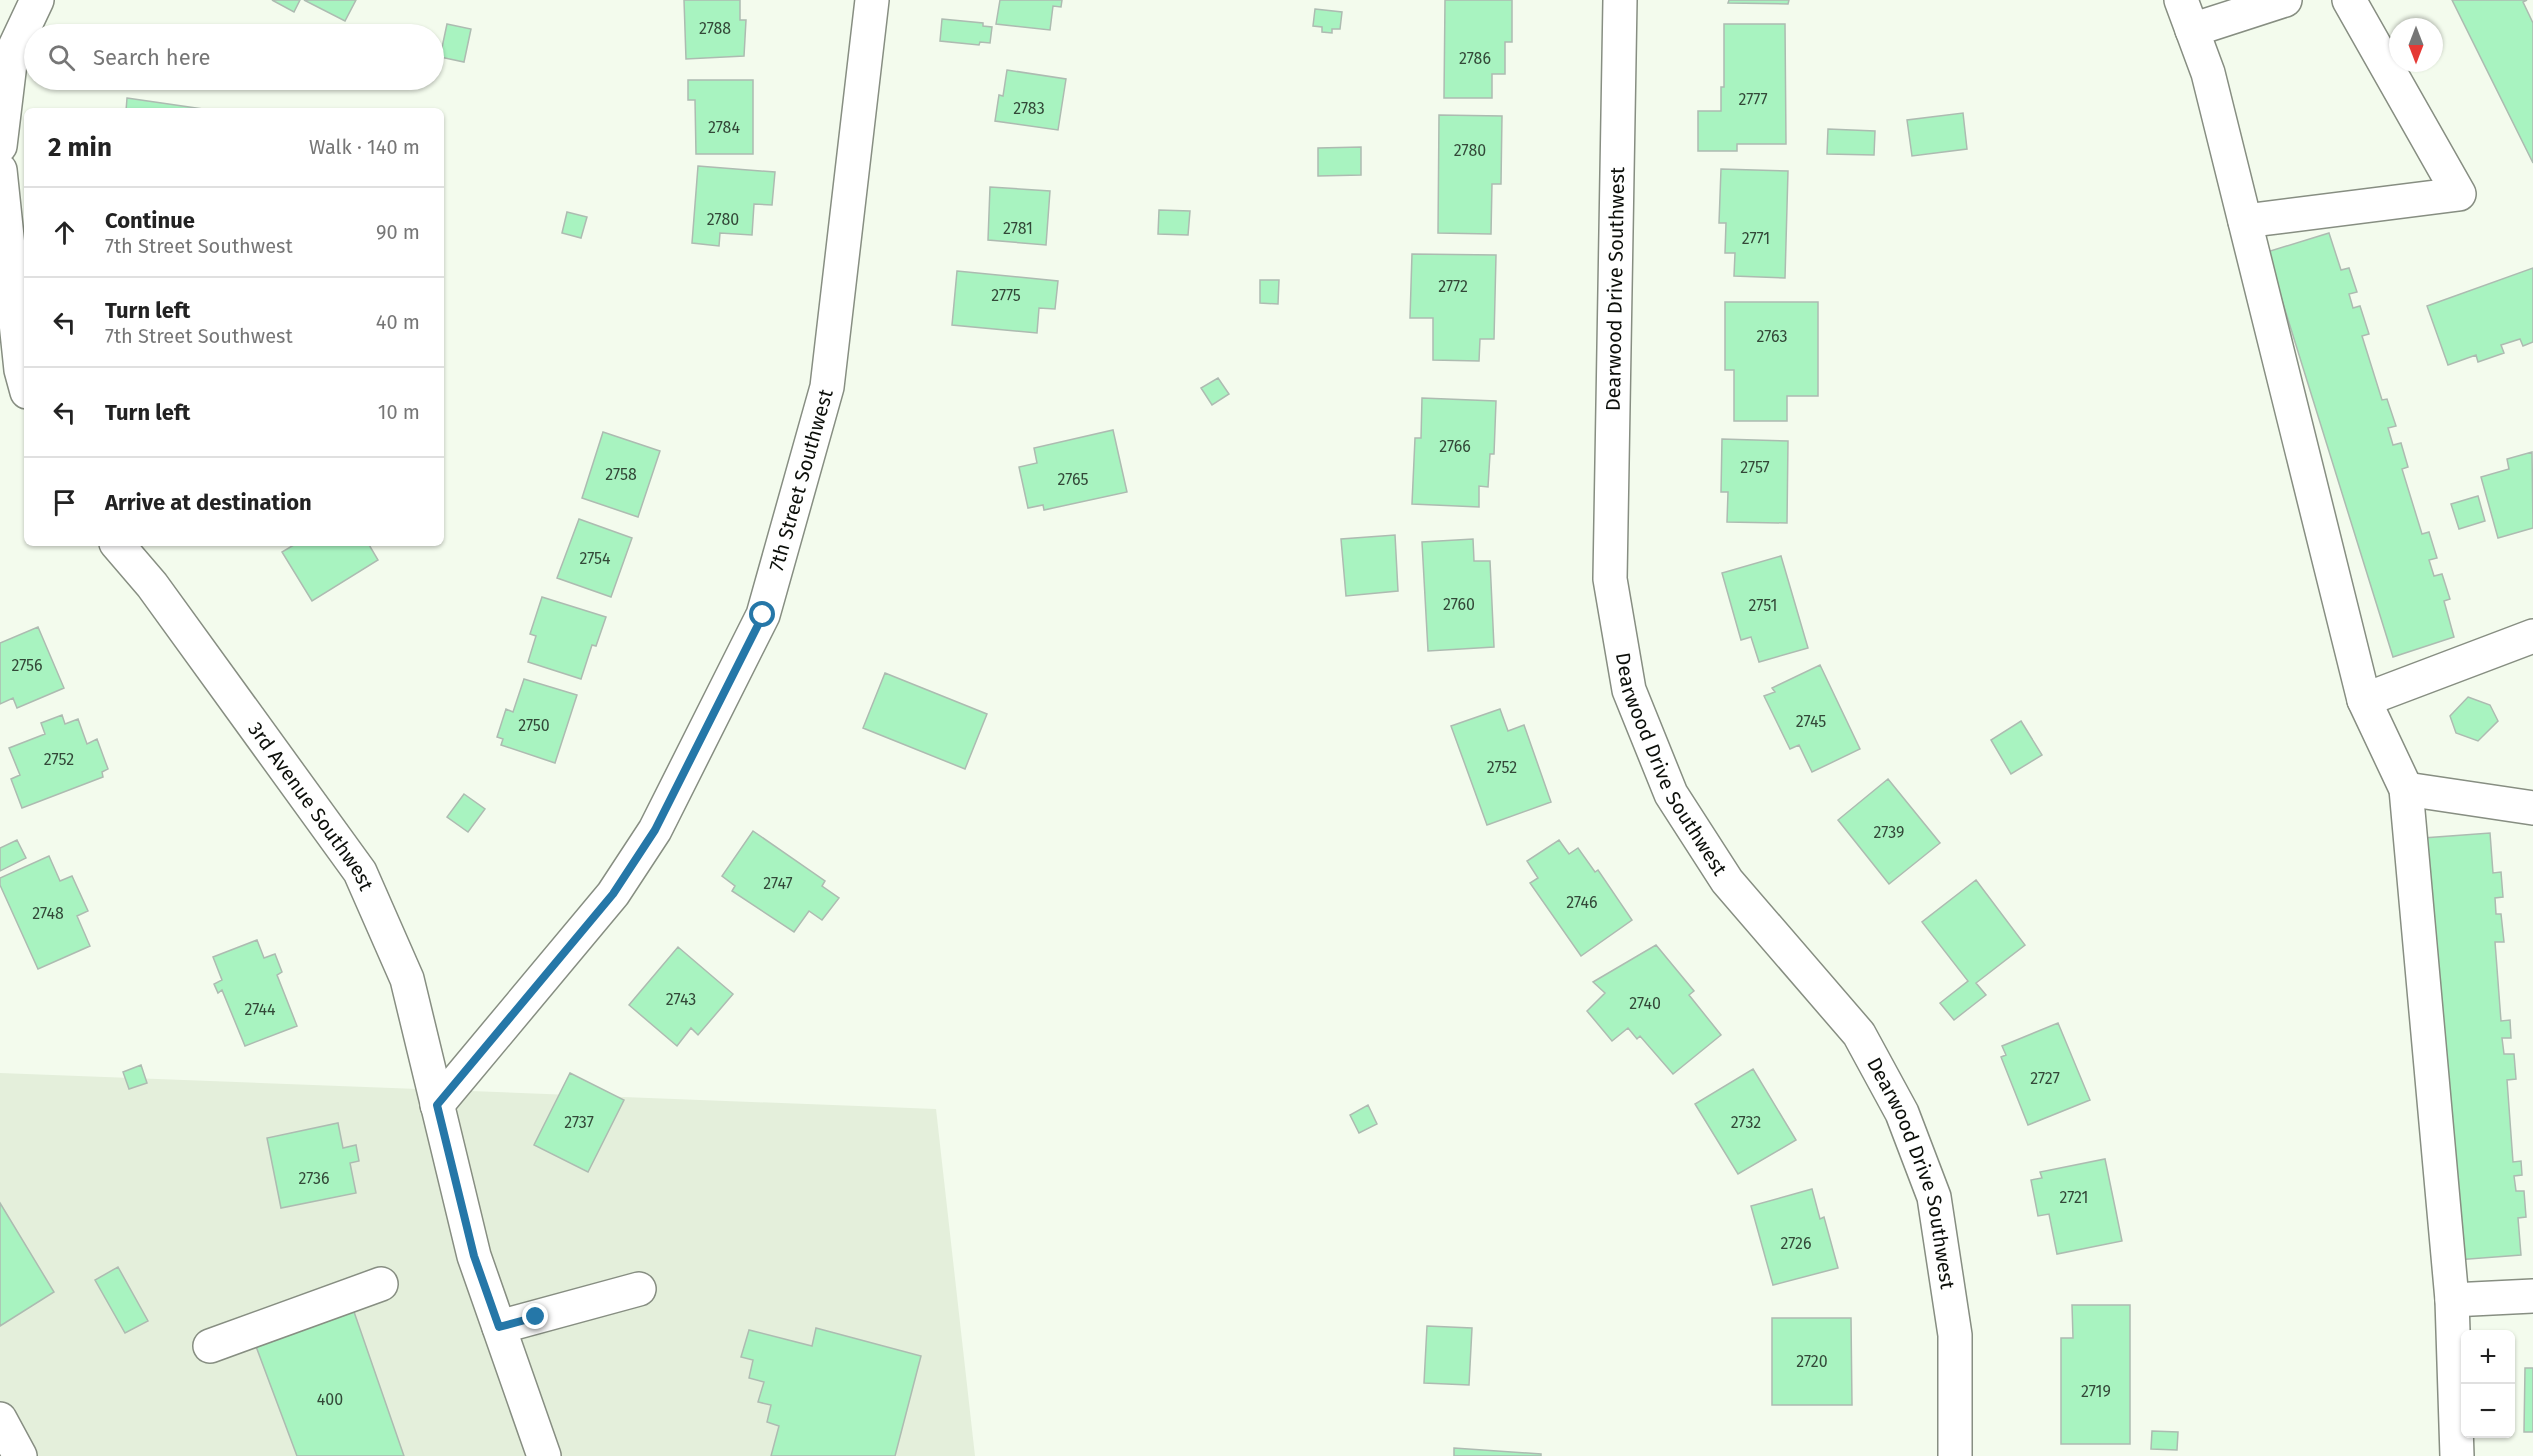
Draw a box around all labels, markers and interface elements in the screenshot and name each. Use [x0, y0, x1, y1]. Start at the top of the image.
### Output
north arrow [2389, 18, 2443, 72]
house number: 2788 [699, 19, 731, 38]
search box [24, 24, 444, 90]
icon: search [45, 41, 78, 74]
text: Search here [93, 44, 211, 71]
house number: 2786 [1459, 49, 1491, 68]
house number: 2777 [1738, 90, 1768, 109]
house number: 2783 [1013, 99, 1045, 118]
house number: 2784 [708, 118, 740, 137]
text: 2 min [48, 132, 112, 163]
text: Walk · 140 m [309, 135, 420, 159]
house number: 2780 [1454, 141, 1486, 160]
street label: Dearwood Drive Southwest [1601, 166, 1629, 411]
text: Continue [105, 207, 195, 234]
house number: 2780 [707, 210, 739, 229]
icon: ahead [48, 216, 81, 249]
house number: 2781 [1003, 219, 1033, 238]
text: 90 m [376, 220, 420, 244]
house number: 2771 [1742, 229, 1770, 248]
text: 7th Street Southwest [105, 234, 293, 258]
house number: 2772 [1438, 277, 1468, 296]
house number: 2775 [991, 286, 1021, 305]
text: Turn left [105, 297, 190, 324]
icon: left [48, 306, 81, 339]
text: 40 m [376, 310, 420, 334]
text: 7th Street Southwest [105, 324, 293, 348]
house number: 2763 [1757, 327, 1787, 346]
street label: 7th Street Southwest [764, 386, 838, 574]
icon: left [48, 396, 81, 429]
text: Turn left [105, 399, 190, 426]
text: 10 m [378, 400, 420, 424]
house number: 2766 [1439, 437, 1471, 456]
house number: 2757 [1740, 458, 1770, 477]
house number: 2758 [605, 465, 637, 484]
house number: 2765 [1058, 470, 1088, 489]
icon: arrive [48, 486, 81, 519]
text: Arrive at destination [105, 489, 312, 516]
house number: 2754 [579, 549, 611, 568]
house number: 2760 [1443, 595, 1475, 614]
house number: 2751 [1749, 596, 1777, 615]
route start [749, 601, 775, 627]
street label: Dearwood Drive Southwest [1611, 651, 1733, 881]
house number: 2756 [11, 656, 43, 675]
house number: 2745 [1796, 712, 1826, 731]
house number: 2750 [518, 716, 550, 735]
street label: 3rd Avenue Southwest [243, 717, 379, 895]
house number: 2752 [44, 750, 74, 769]
house number: 2752 [1487, 758, 1517, 777]
house number: 2739 [1874, 823, 1904, 842]
house number: 2747 [763, 874, 793, 893]
house number: 2746 [1566, 893, 1598, 912]
house number: 2748 [32, 904, 64, 923]
house number: 2743 [666, 990, 696, 1009]
house number: 2740 [1629, 994, 1661, 1013]
house number: 2744 [244, 1000, 276, 1019]
street label: Dearwood Drive Southwest [1862, 1053, 1960, 1292]
house number: 2727 [2030, 1069, 2060, 1088]
house number: 2737 [564, 1113, 594, 1132]
house number: 2732 [1731, 1113, 1761, 1132]
house number: 2736 [298, 1169, 330, 1188]
house number: 2721 [2059, 1188, 2089, 1207]
house number: 2726 [1780, 1234, 1812, 1253]
route end [522, 1303, 548, 1329]
map controls [2461, 1330, 2515, 1438]
button: + [2461, 1330, 2515, 1384]
house number: 2720 [1796, 1352, 1828, 1371]
house number: 2719 [2081, 1382, 2111, 1401]
button: − [2461, 1384, 2515, 1438]
house number: 400 [317, 1390, 343, 1409]

